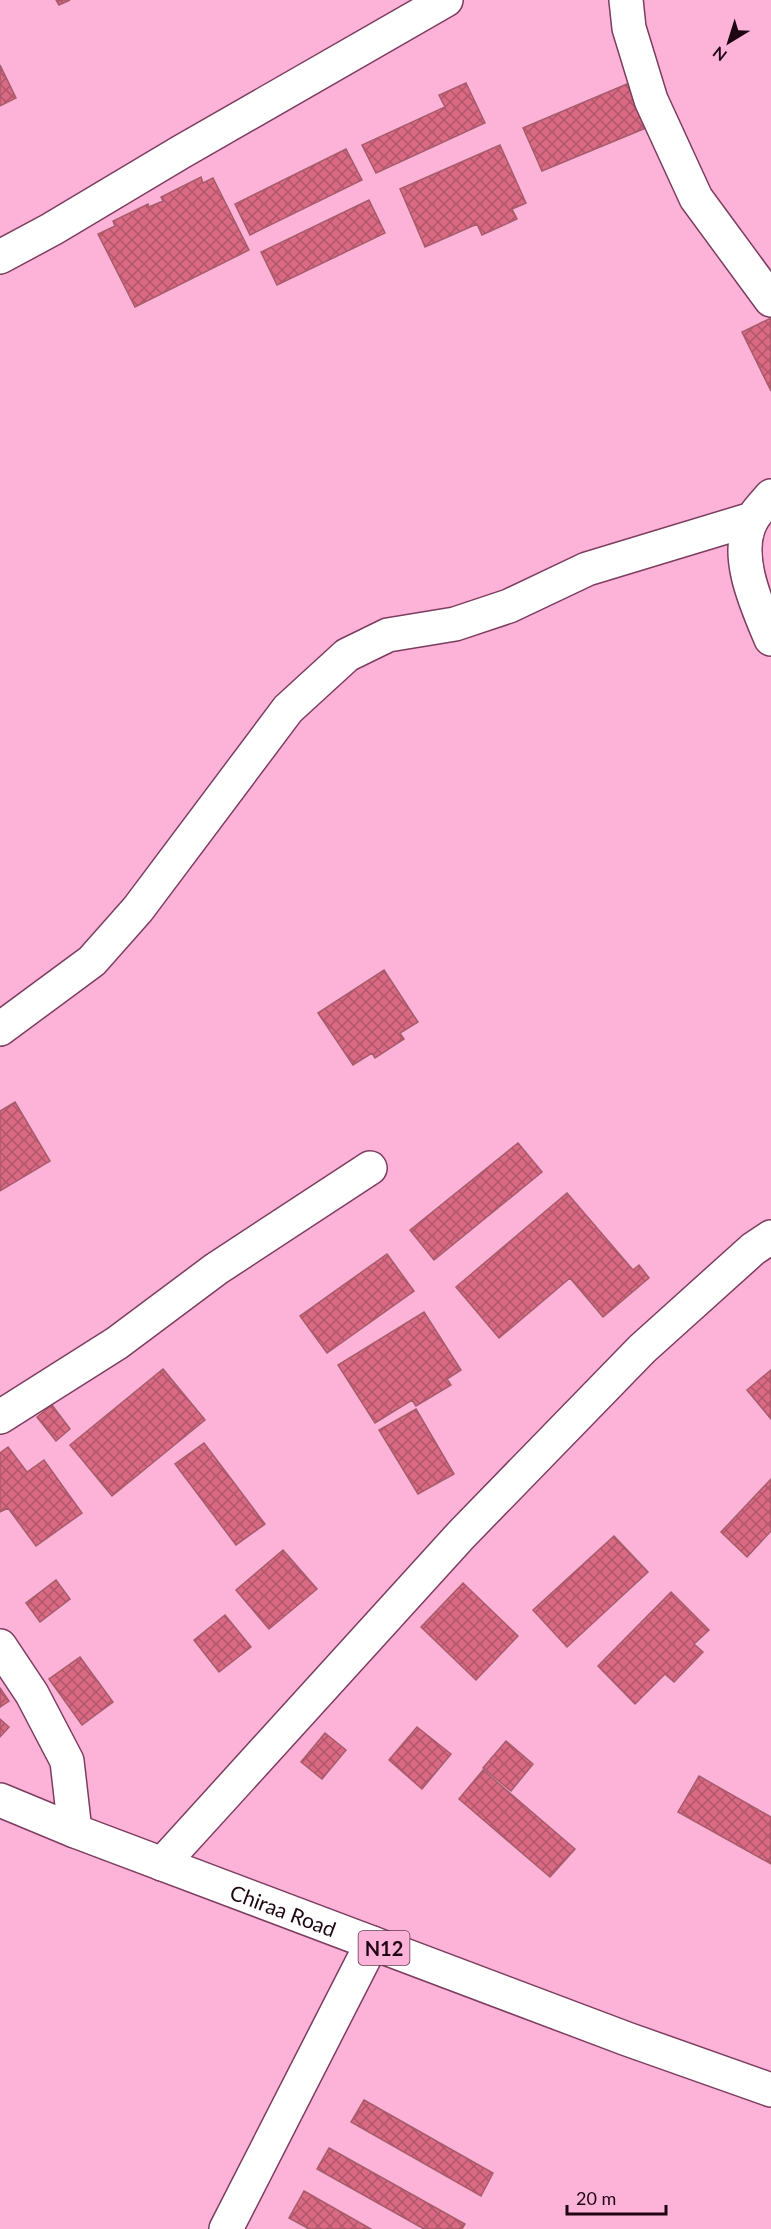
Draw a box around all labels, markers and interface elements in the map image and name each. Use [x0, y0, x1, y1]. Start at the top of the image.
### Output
north arrow [699, 12, 759, 72]
text: N [709, 43, 730, 65]
street label: Chiraa Road [227, 1878, 340, 1941]
road number: N12 [358, 1931, 410, 1965]
scale bar [567, 2178, 666, 2216]
text: 20 m [576, 2187, 616, 2209]

